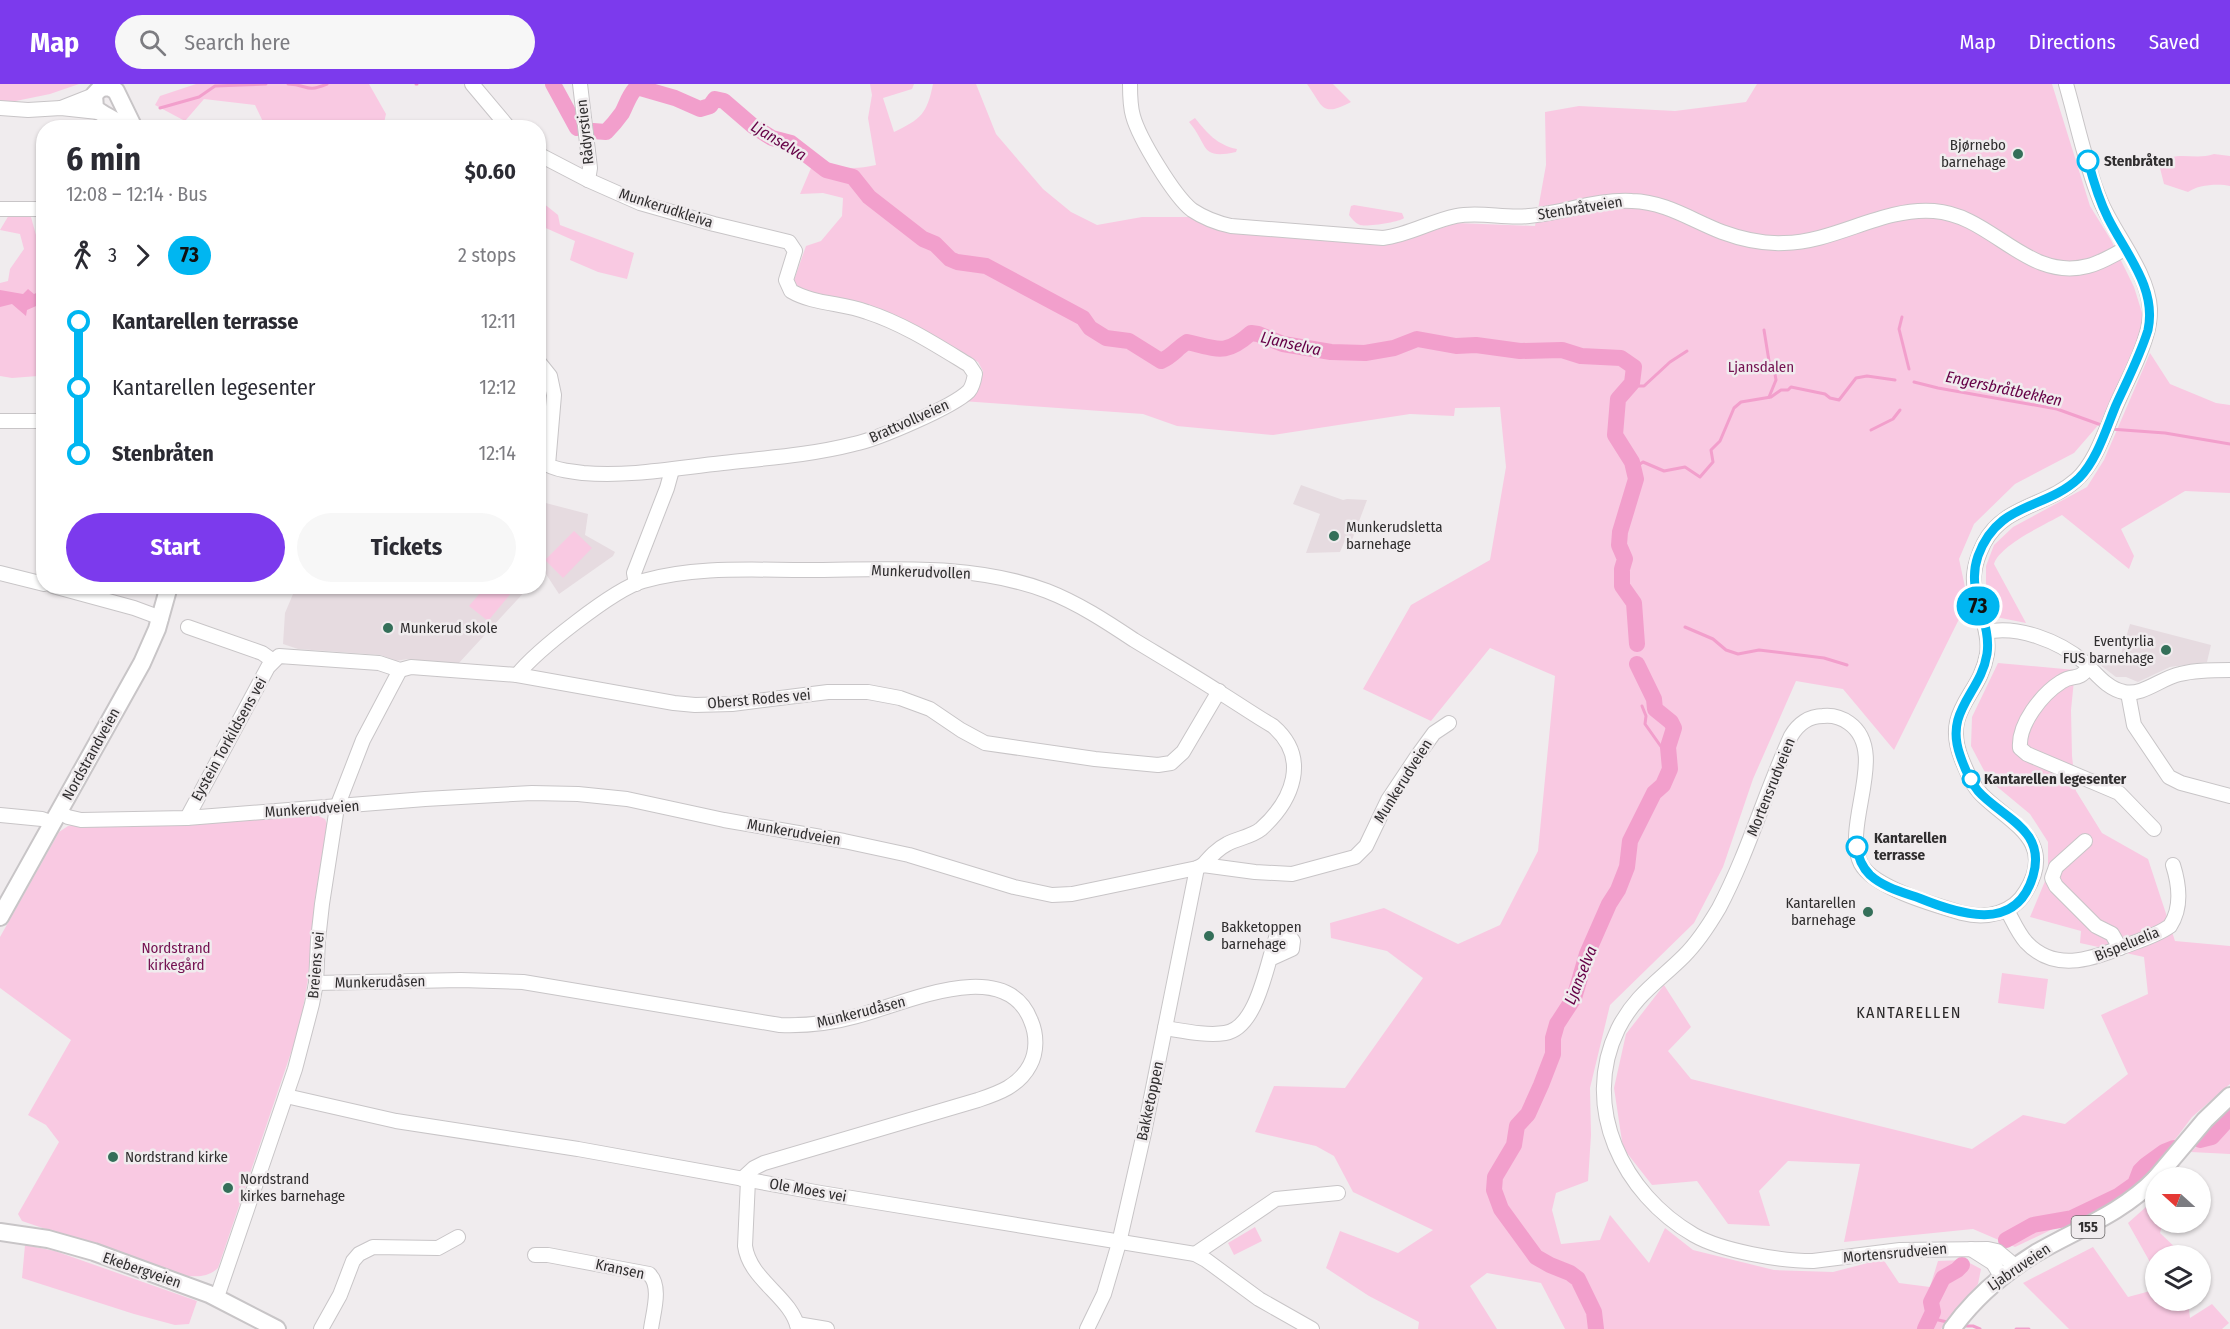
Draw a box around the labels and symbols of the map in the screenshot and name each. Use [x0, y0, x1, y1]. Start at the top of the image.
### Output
street label: Rådyrstien [573, 98, 597, 166]
water label: Ljanselva [748, 117, 810, 164]
place label: Bjørnebo barnehage [1941, 136, 2006, 171]
marker: Bjørnebo barnehage [2011, 147, 2025, 161]
marker: Stenbråten [2077, 150, 2099, 172]
place label: Stenbråten [2104, 152, 2174, 170]
street label: Munkerudkleiva [617, 184, 715, 232]
street label: Stenbråtveien [1536, 192, 1624, 224]
water label: Ljanselva [1259, 327, 1323, 360]
park label: Ljansdalen [1728, 358, 1794, 376]
water label: Engersbråtbekken [1944, 367, 2064, 410]
street label: Brattvollveien [866, 395, 952, 447]
place label: Munkerudsletta barnehage [1346, 518, 1443, 553]
marker: Munkerudsletta barnehage [1327, 529, 1341, 543]
street label: Munkerudvollen [871, 561, 971, 583]
line badge: 73 [1951, 586, 2005, 626]
place label: Munkerud skole [400, 619, 498, 637]
marker: Munkerud skole [381, 621, 395, 635]
place label: Eventyrlia FUS barnehage [2063, 632, 2154, 667]
marker: Eventyrlia FUS barnehage [2159, 643, 2173, 657]
street label: Eystein Torkildsens vei [188, 674, 270, 804]
street label: Oberst Rodes vei [707, 686, 811, 712]
street label: Nordstrandveien [58, 705, 124, 803]
street label: Mortensrudveien [1743, 735, 1799, 839]
street label: Munkerudveien [1370, 736, 1436, 826]
marker: Kantarellen legesenter [1962, 770, 1980, 788]
place label: Kantarellen legesenter [1984, 770, 2127, 788]
street label: Munkerudveien [264, 797, 360, 821]
street label: Munkerudveien [746, 815, 842, 849]
place label: Kantarellen terrasse [1874, 829, 1947, 864]
marker: Kantarellen terrasse [1846, 836, 1868, 858]
place label: Kantarellen barnehage [1785, 894, 1856, 929]
marker: Kantarellen barnehage [1861, 905, 1875, 919]
place label: Bakketoppen barnehage [1221, 918, 1302, 953]
street label: Bispeluelia [2092, 923, 2162, 965]
marker: Bakketoppen barnehage [1202, 929, 1216, 943]
street label: Breiens vei [304, 931, 328, 999]
park label: Nordstrand kirkegård [141, 939, 211, 974]
water label: Ljanselva [1560, 943, 1601, 1007]
street label: Munkerudåsen [334, 972, 426, 992]
street label: Munkerudåsen [815, 992, 907, 1032]
district label: KANTARELLEN [1856, 1003, 1962, 1022]
street label: Bakketoppen [1133, 1060, 1167, 1142]
place label: Nordstrand kirke [125, 1148, 228, 1166]
marker: Nordstrand kirke [106, 1150, 120, 1164]
north arrow [2145, 1167, 2211, 1233]
place label: Nordstrand kirkes barnehage [240, 1170, 345, 1205]
street label: Ole Moes vei [768, 1174, 848, 1206]
marker: Nordstrand kirkes barnehage [221, 1181, 235, 1195]
road number: 155 [2072, 1216, 2104, 1238]
street label: Mortensrudveien [1842, 1239, 1948, 1267]
street label: Ljabruveien [1984, 1239, 2054, 1295]
street label: Ekebergveien [100, 1248, 184, 1292]
street label: Kransen [594, 1255, 646, 1283]

